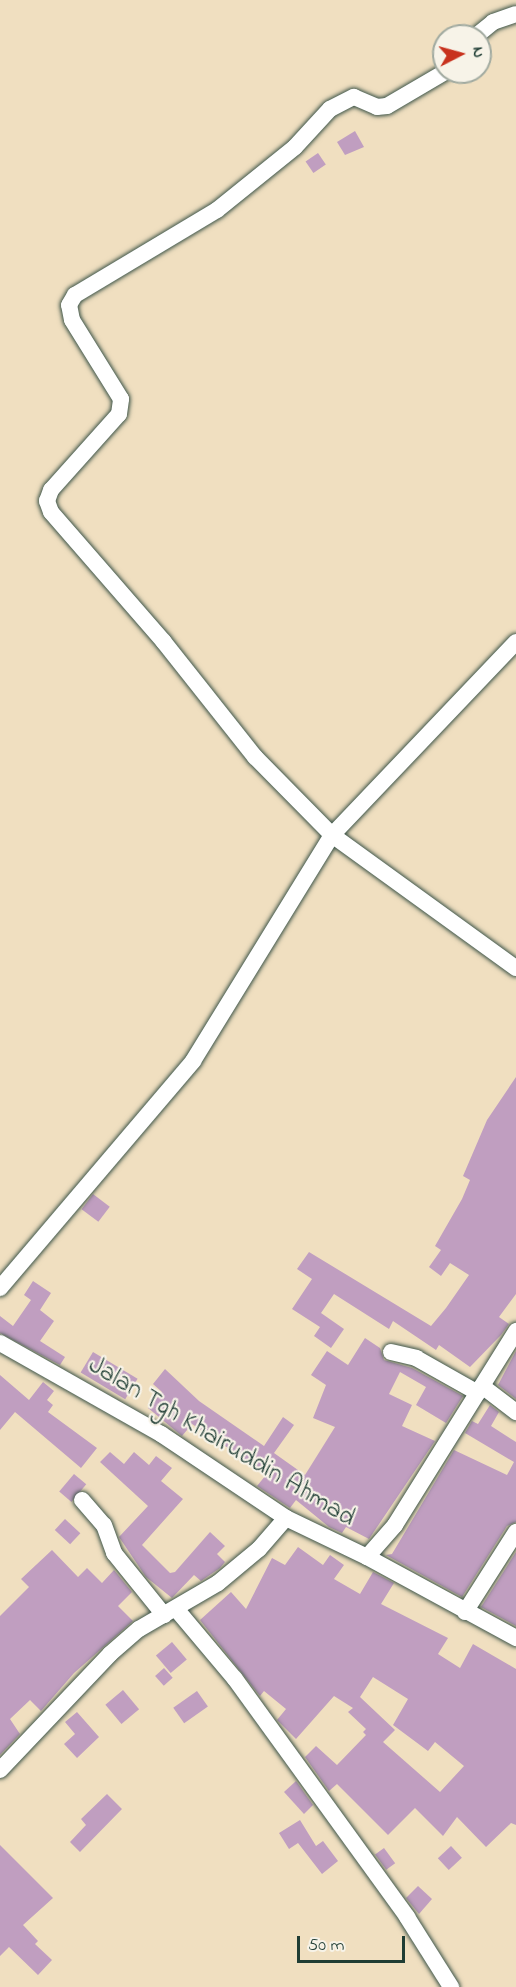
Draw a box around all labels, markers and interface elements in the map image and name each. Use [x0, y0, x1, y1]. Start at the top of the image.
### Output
north arrow [432, 24, 492, 84]
text: N [465, 46, 490, 59]
street label: Jalan Tgh Khairuddin Ahmad [82, 1351, 360, 1535]
scale bar [300, 1924, 408, 1962]
text: 50 m [308, 1933, 345, 1959]

